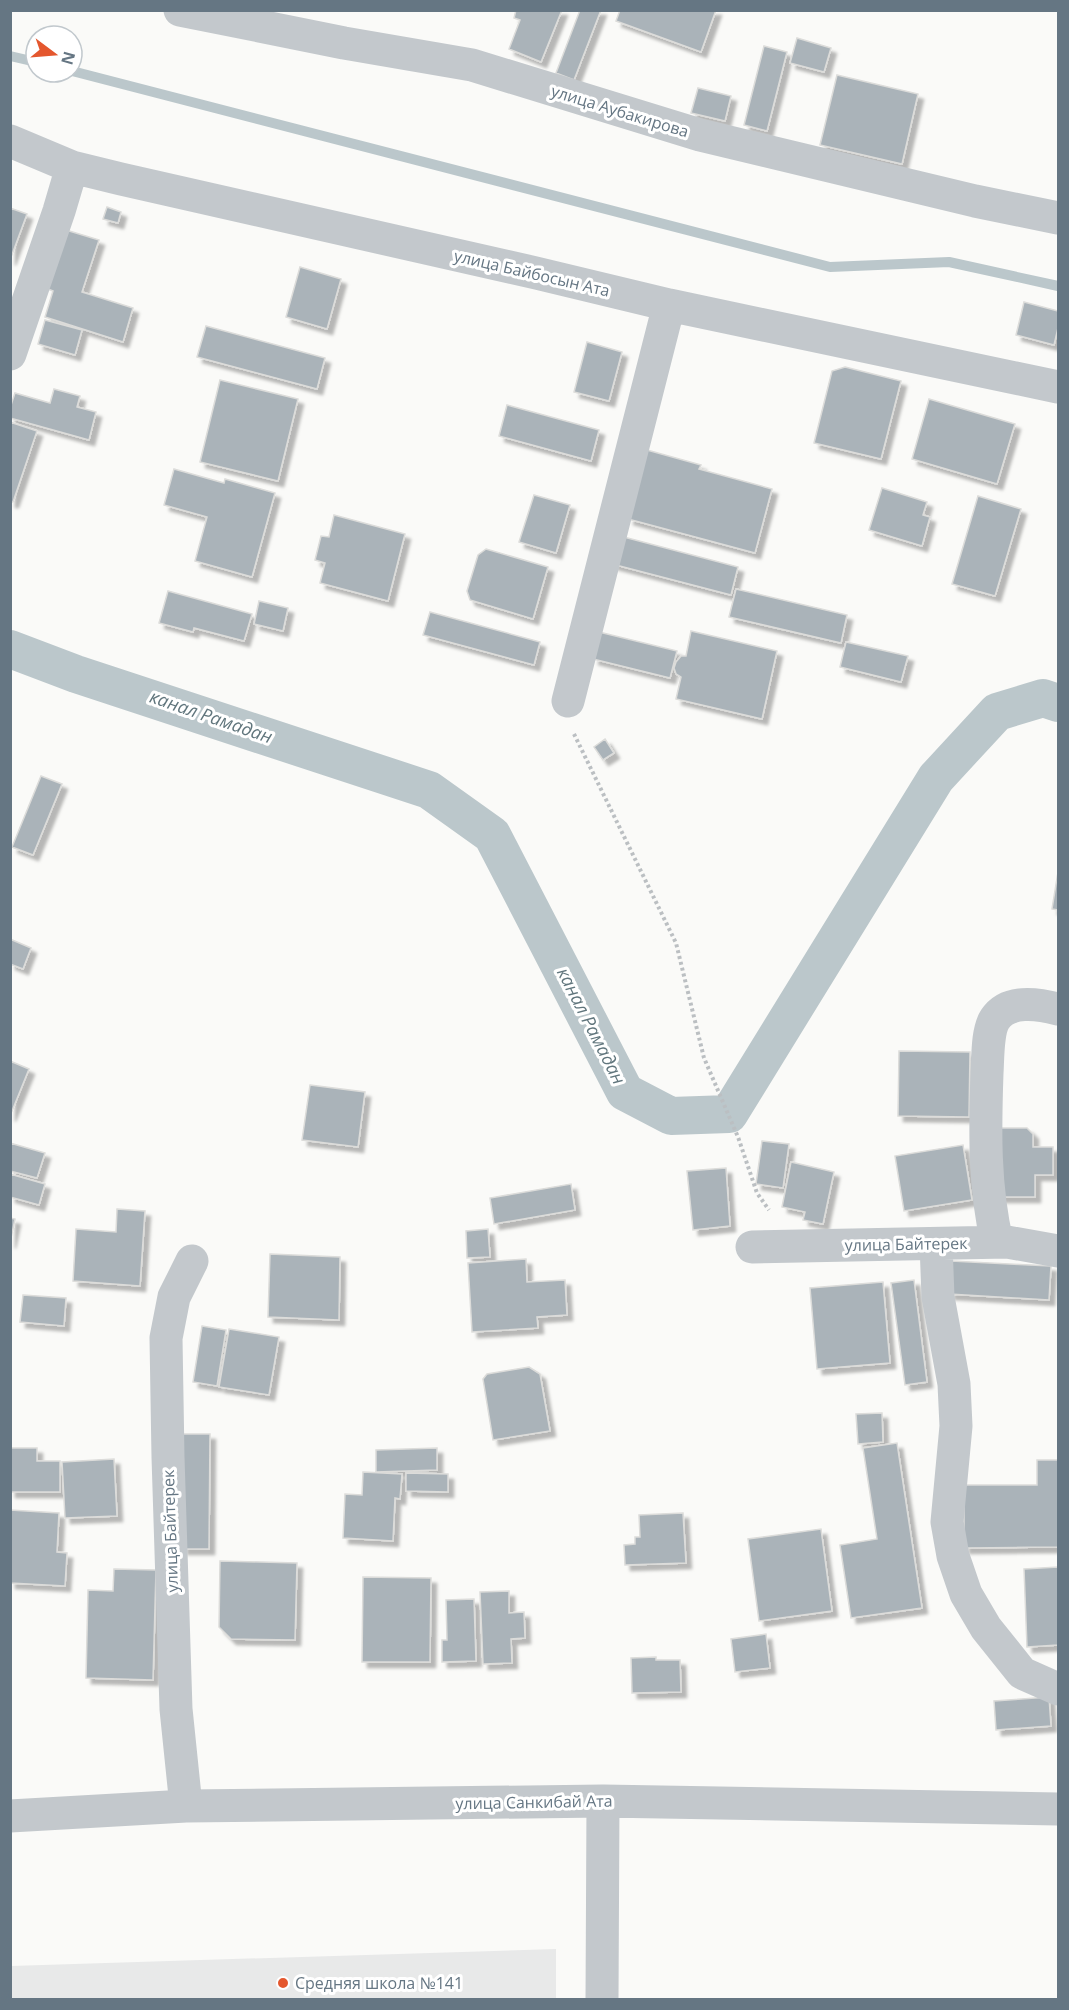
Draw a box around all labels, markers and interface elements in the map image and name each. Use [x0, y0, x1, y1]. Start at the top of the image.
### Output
north arrow [24, 24, 84, 84]
text: N [56, 49, 81, 67]
street label: улица Аубакирова [548, 80, 692, 142]
street label: улица Байбосын Ата [452, 244, 612, 302]
water label: канал Рамадан [147, 684, 276, 748]
water label: канал Рамадан [552, 963, 632, 1088]
street label: улица Байтерек [844, 1232, 968, 1256]
street label: улица Байтерек [157, 1469, 183, 1593]
street label: улица Санкибай Ата [455, 1790, 613, 1814]
place label: Средняя школа №141 [295, 1972, 463, 1994]
marker: Средняя школа №141 [276, 1976, 290, 1990]

